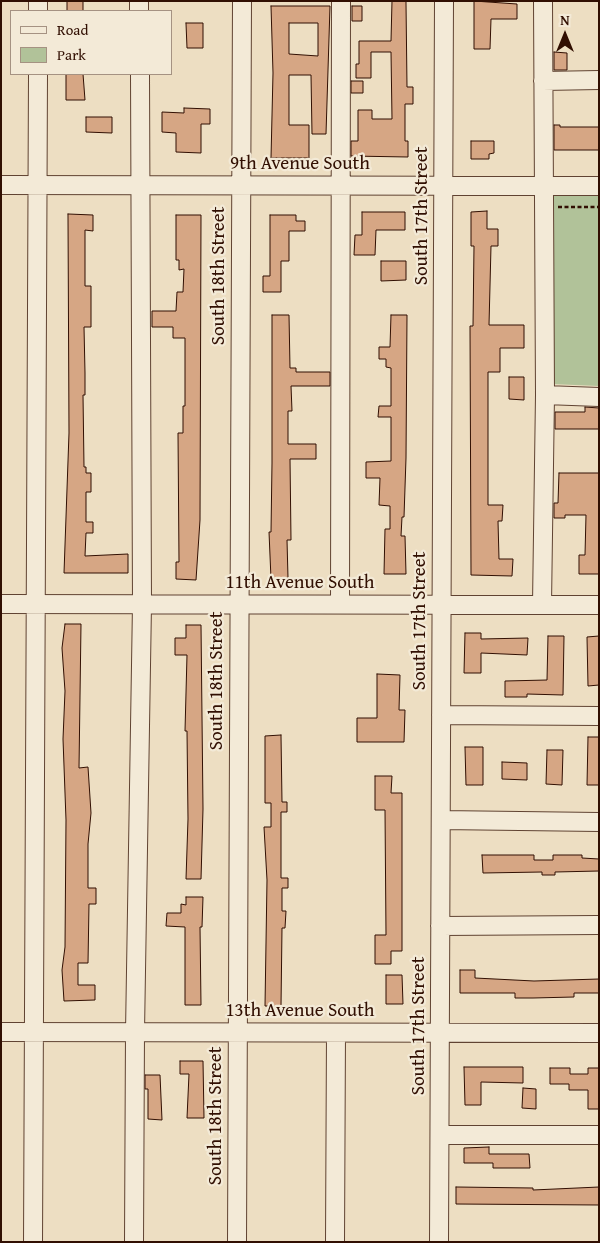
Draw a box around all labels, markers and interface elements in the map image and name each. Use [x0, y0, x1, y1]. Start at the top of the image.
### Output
legend [10, 10, 172, 75]
north arrow [540, 10, 590, 60]
text: N [560, 10, 570, 30]
text: Road [57, 19, 88, 40]
text: Park [57, 44, 86, 65]
street label: South 17th Street [411, 147, 433, 285]
street label: 9th Avenue South [230, 153, 370, 175]
street label: South 18th Street [208, 207, 230, 345]
street label: South 17th Street [409, 552, 431, 690]
street label: 11th Avenue South [225, 572, 375, 594]
street label: South 18th Street [206, 612, 228, 750]
street label: South 17th Street [408, 957, 430, 1095]
street label: 13th Avenue South [225, 1000, 375, 1022]
street label: South 18th Street [205, 1047, 227, 1185]

